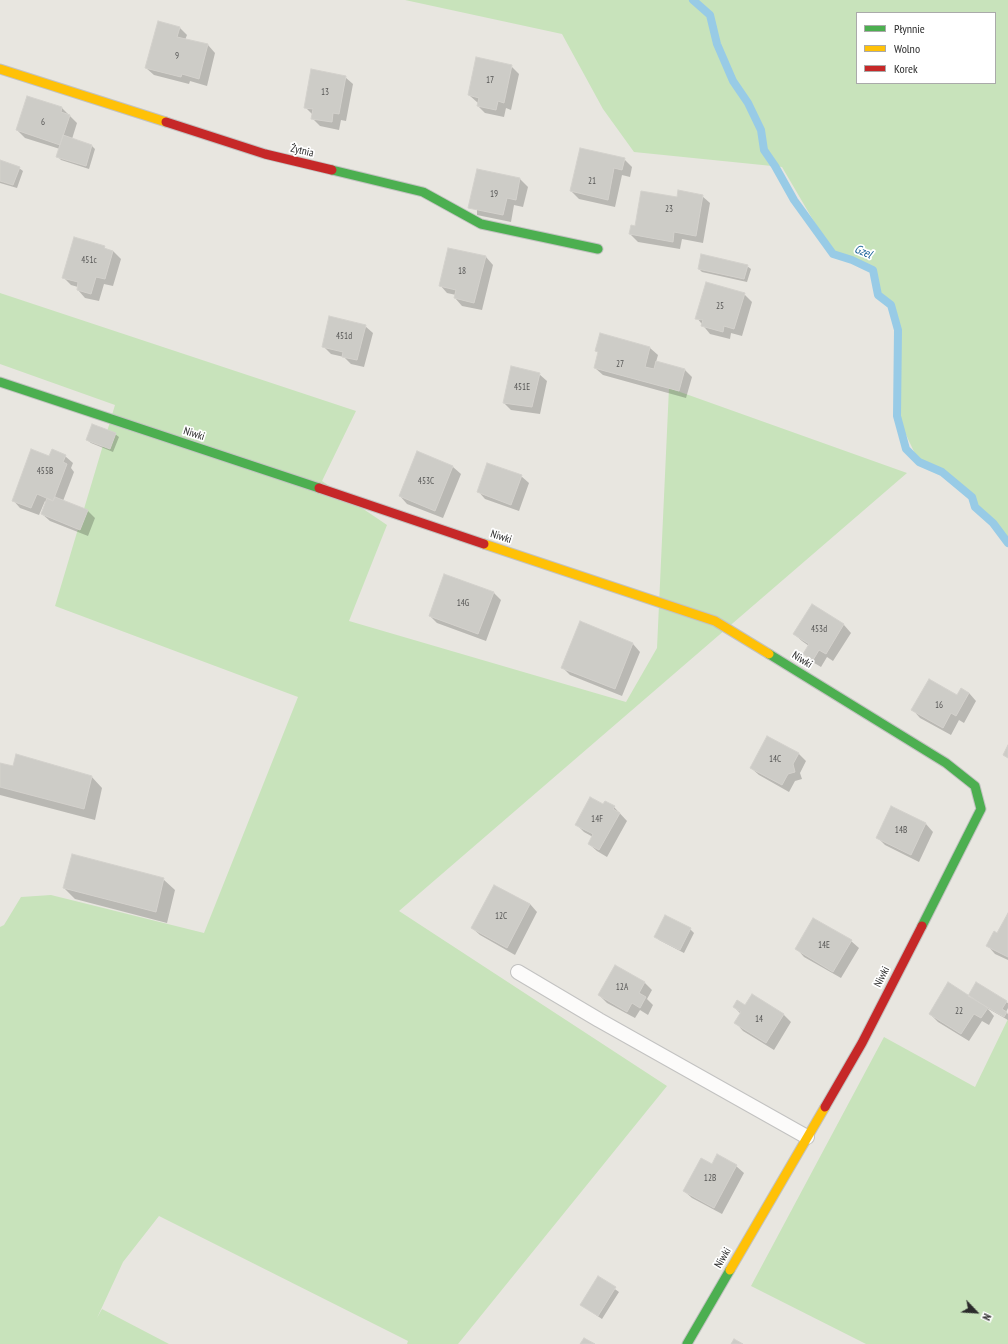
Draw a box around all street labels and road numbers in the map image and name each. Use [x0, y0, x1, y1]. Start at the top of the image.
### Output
street label: Żytnia [289, 142, 315, 160]
street label: Niwki [182, 424, 206, 444]
street label: Niwki [489, 527, 513, 547]
street label: Niwki [789, 649, 815, 671]
street label: Niwki [871, 964, 893, 990]
street label: Niwki [712, 1245, 734, 1271]

